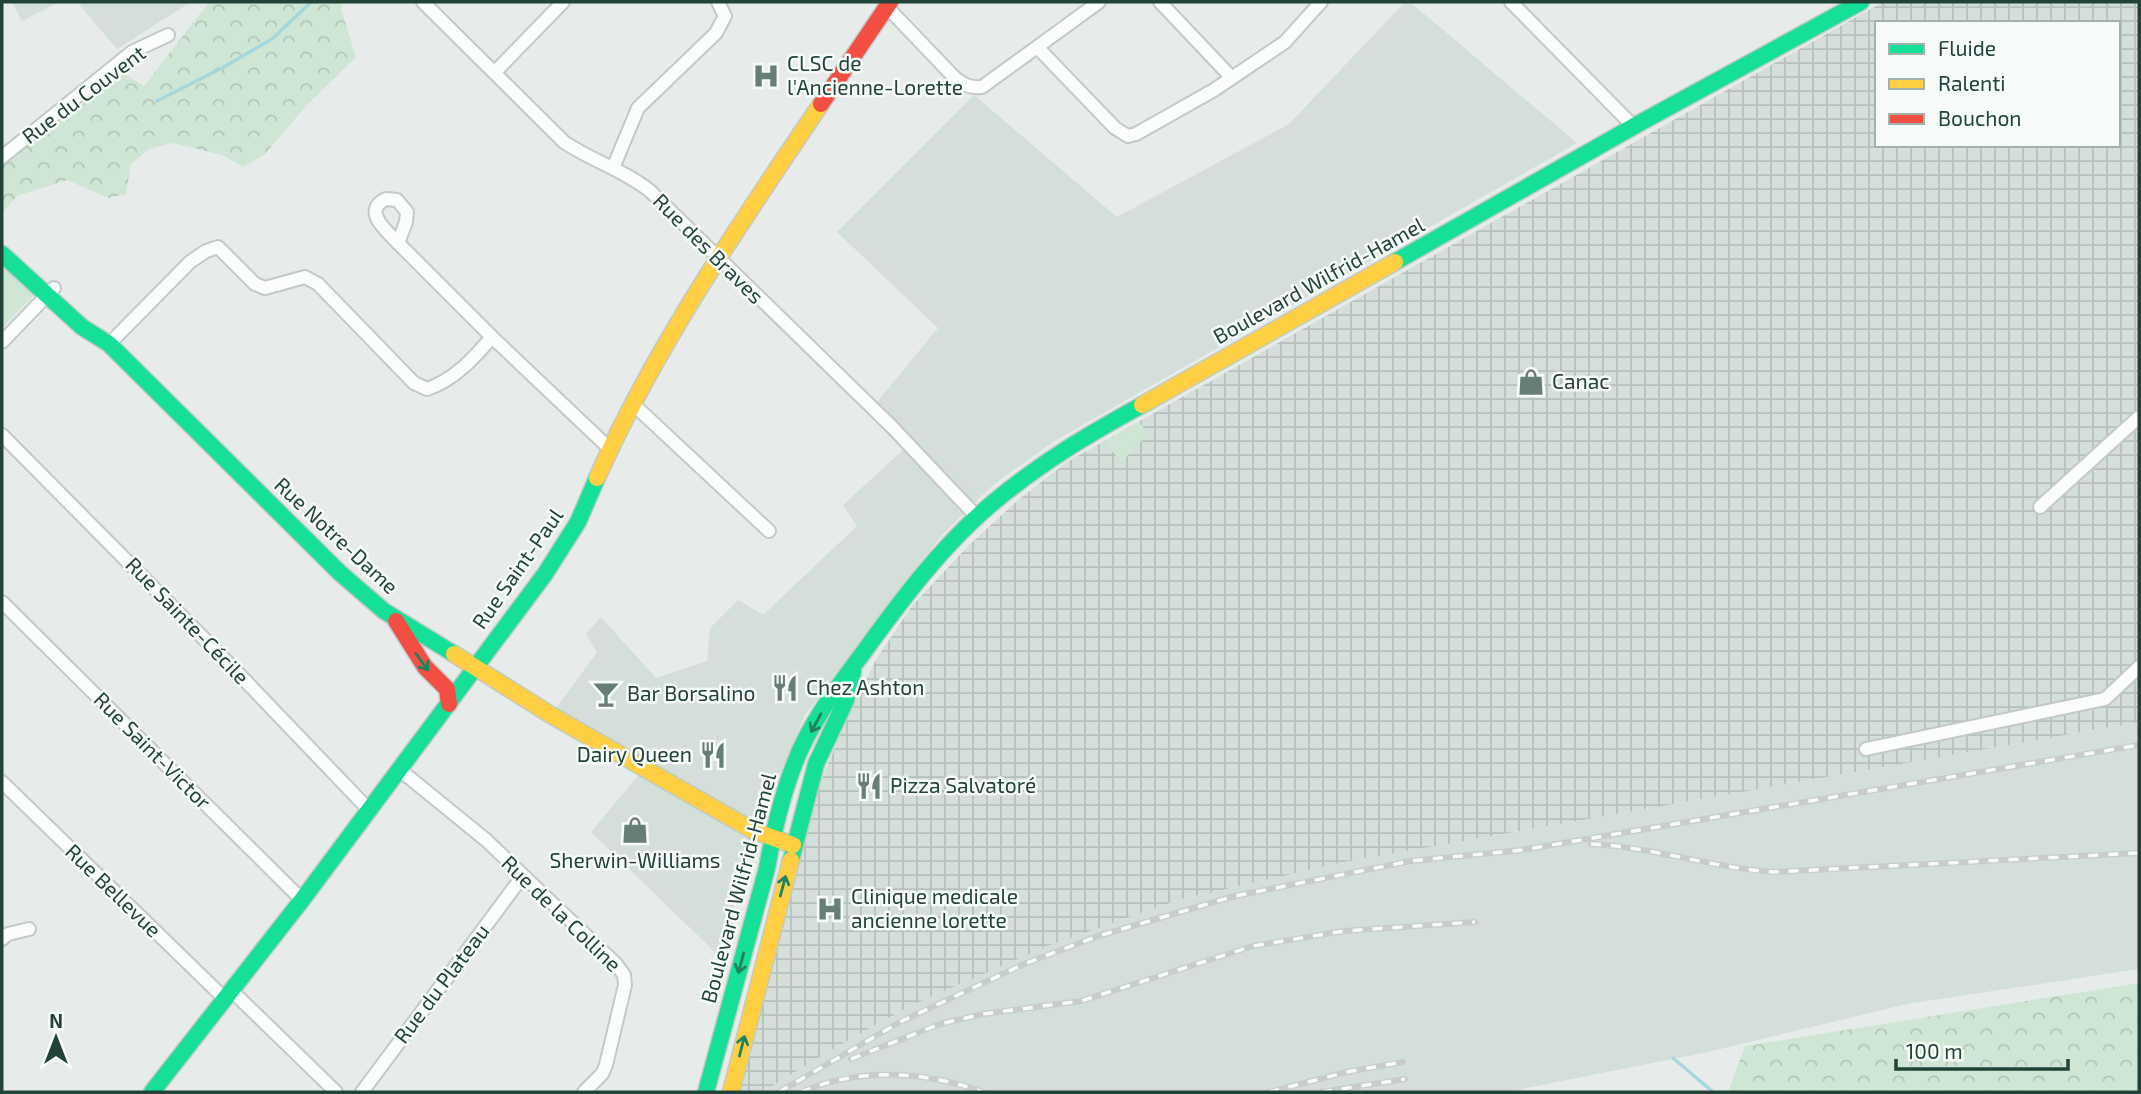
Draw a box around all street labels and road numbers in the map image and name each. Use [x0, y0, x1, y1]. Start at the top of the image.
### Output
street label: Rue du Couvent [16, 39, 150, 148]
street label: Rue des Braves [649, 188, 769, 308]
street label: Boulevard Wilfrid-Hamel [1208, 211, 1429, 348]
street label: Rue Notre-Dame [270, 471, 404, 598]
street label: Rue Saint-Paul [466, 503, 568, 633]
street label: Rue Sainte-Cécile [121, 551, 255, 689]
street label: Rue Saint-Victor [89, 686, 217, 814]
street label: Boulevard Wilfrid-Hamel [695, 769, 781, 1005]
street label: Rue Bellevue [61, 838, 167, 942]
street label: Rue de la Colline [497, 850, 627, 976]
street label: Rue du Plateau [388, 919, 494, 1048]

